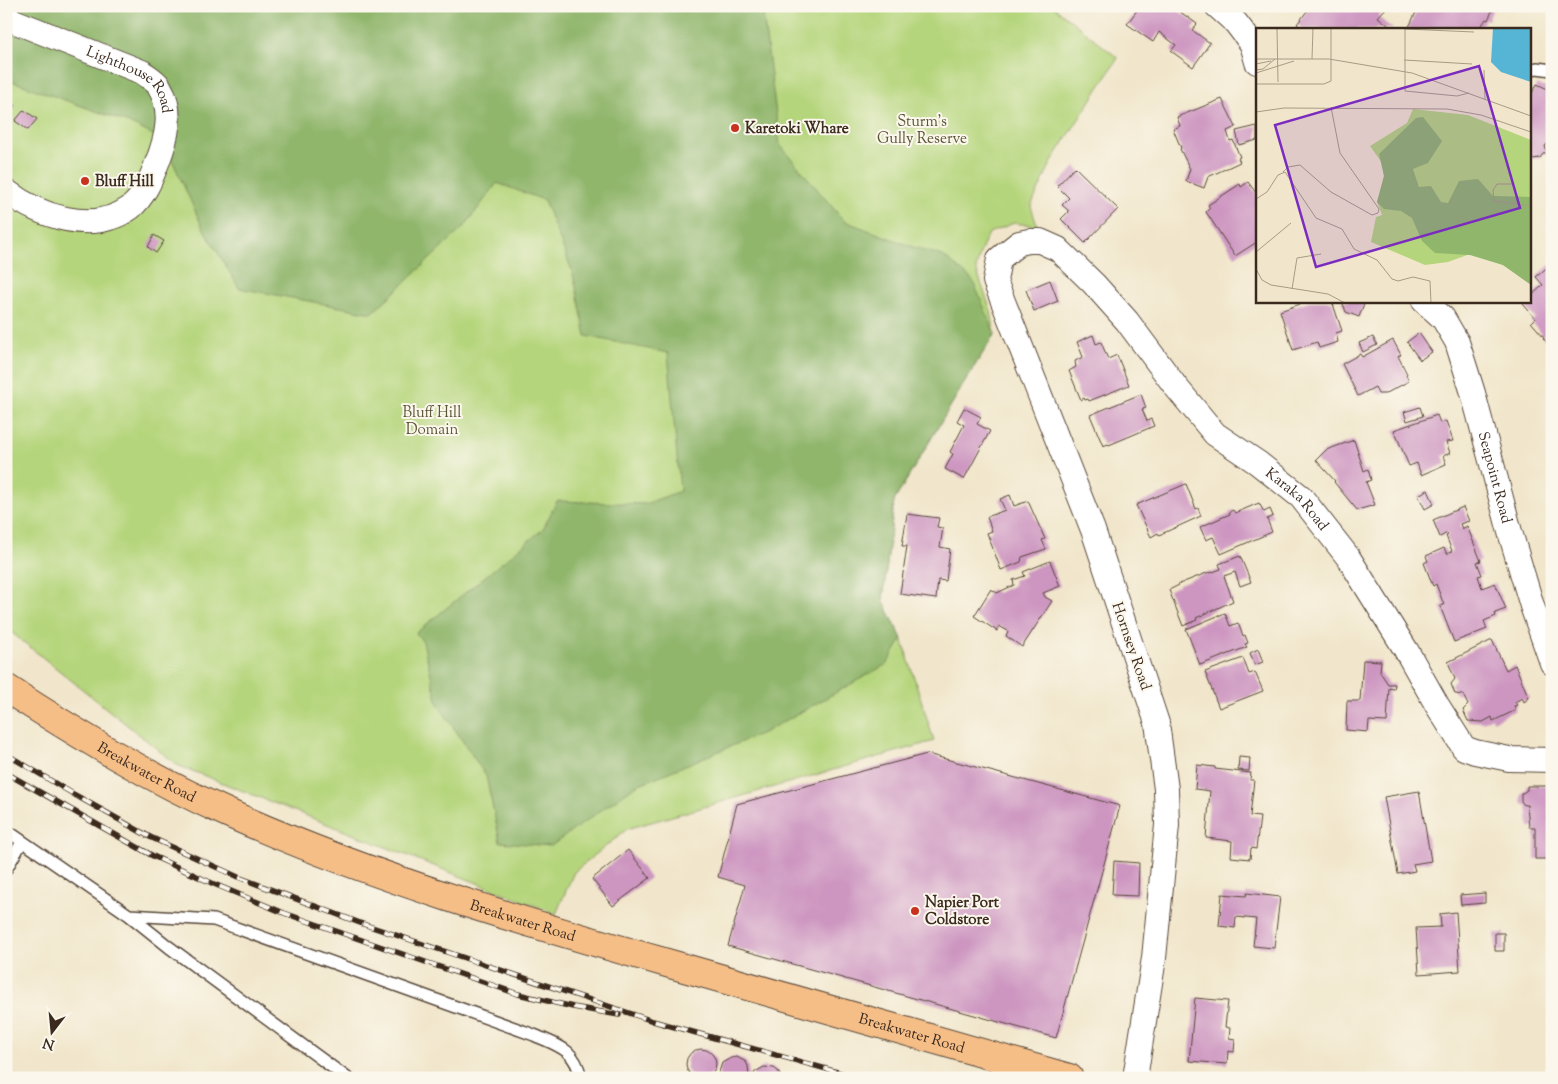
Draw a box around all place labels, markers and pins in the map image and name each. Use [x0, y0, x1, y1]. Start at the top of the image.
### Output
place label: Karetoki Whare [745, 119, 849, 140]
marker: Karetoki Whare [729, 122, 741, 134]
place label: Bluff Hill [95, 172, 155, 193]
marker: Bluff Hill [79, 175, 91, 187]
place label: Napier Port Coldstore [925, 893, 1000, 931]
marker: Napier Port Coldstore [909, 905, 921, 917]

